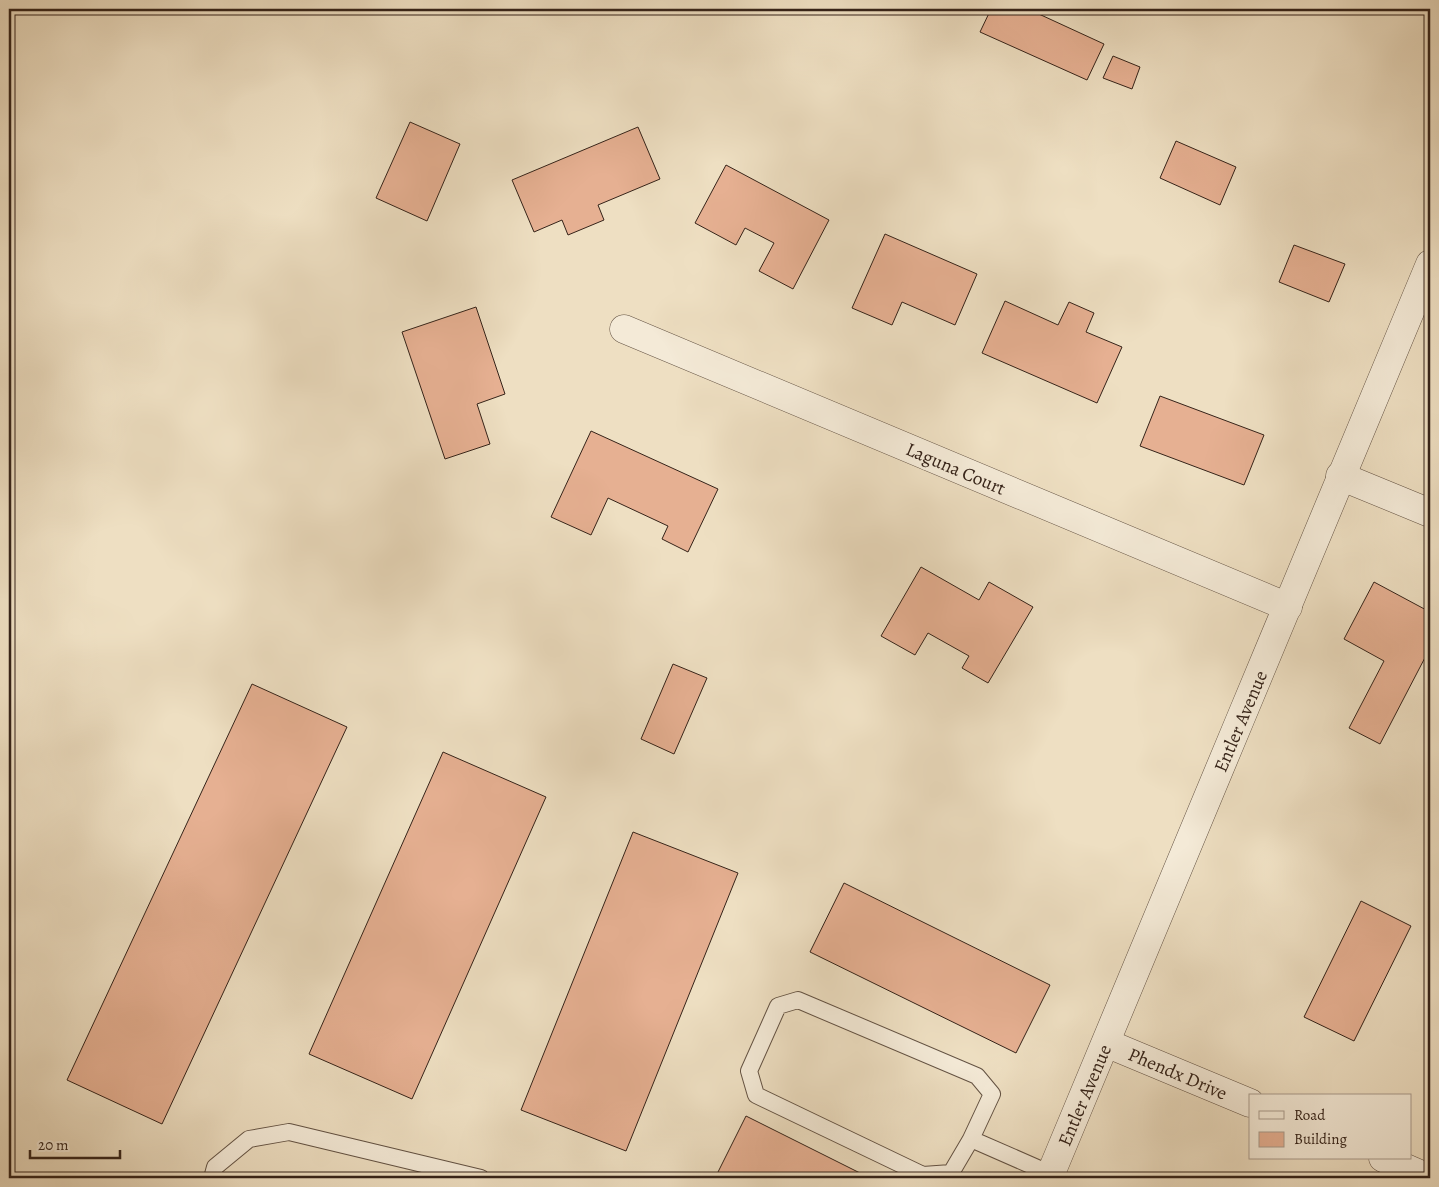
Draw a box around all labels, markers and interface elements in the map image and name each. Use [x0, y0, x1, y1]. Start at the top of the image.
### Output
street label: Laguna Court [902, 436, 1010, 502]
street label: Entler Avenue [1208, 667, 1274, 776]
street label: Entler Avenue [1052, 1041, 1118, 1150]
street label: Phendx Drive [1124, 1041, 1231, 1106]
legend [1249, 1094, 1412, 1160]
text: Road [1294, 1105, 1326, 1125]
scale bar [30, 1127, 120, 1159]
text: Building [1294, 1129, 1347, 1149]
text: 20 m [38, 1135, 69, 1155]

